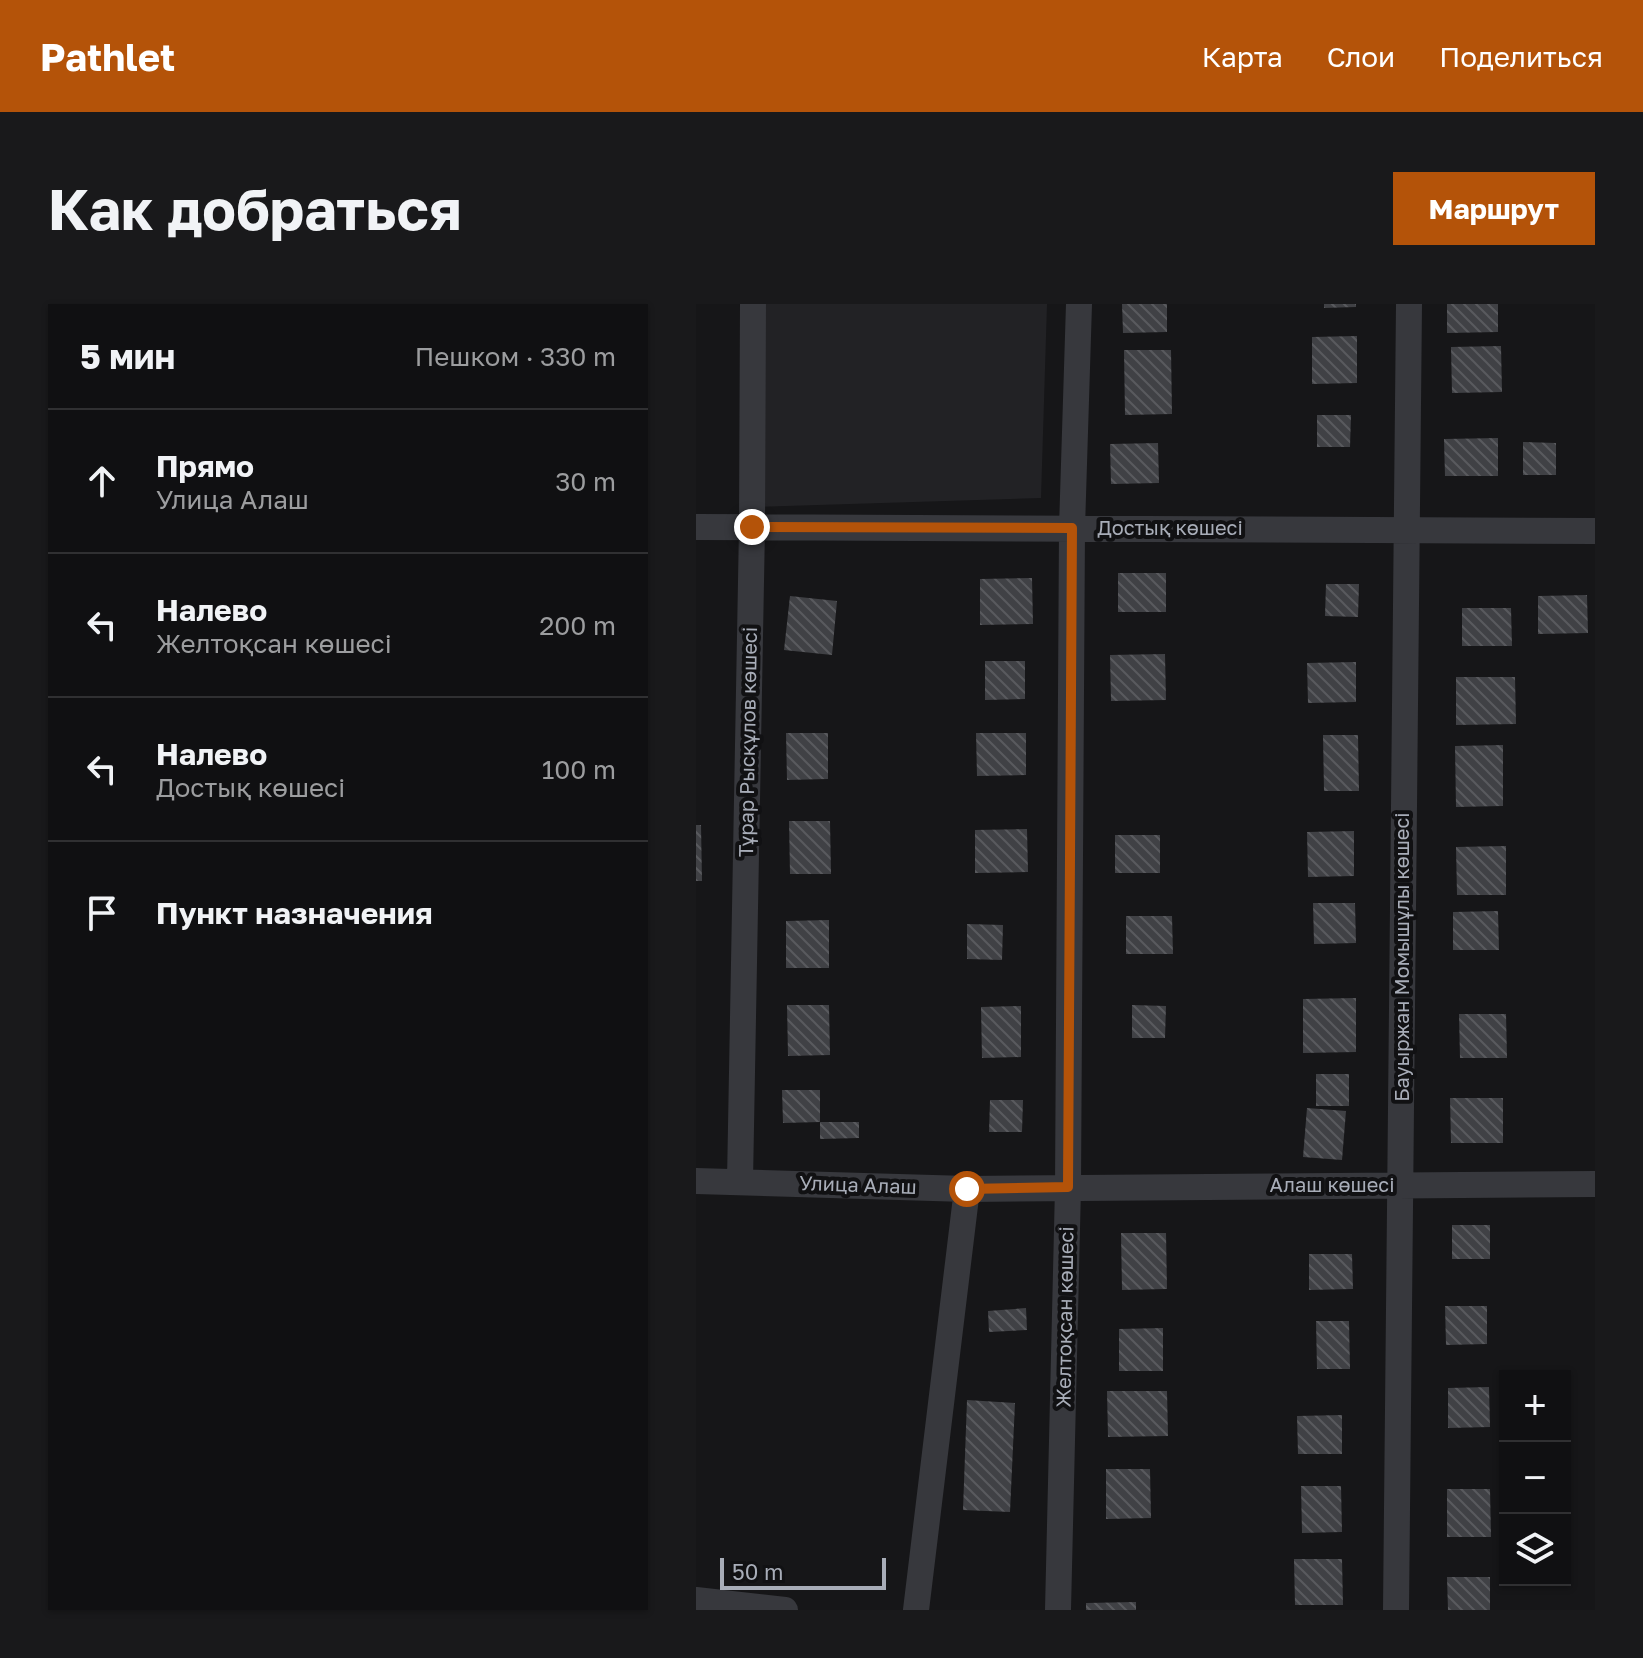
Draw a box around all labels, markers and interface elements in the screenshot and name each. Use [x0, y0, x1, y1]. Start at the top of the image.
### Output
text: Pathlet [40, 34, 175, 79]
text: Карта [1202, 40, 1283, 73]
text: Слои [1327, 40, 1395, 73]
text: Поделиться [1439, 40, 1603, 73]
button: Маршрут [1393, 172, 1595, 245]
text: Как добраться [48, 175, 462, 242]
text: 5 мин [80, 336, 175, 376]
text: Пешком · 330 m [415, 341, 616, 372]
text: Прямо [156, 448, 254, 484]
icon: ahead [80, 459, 124, 503]
text: 30 m [555, 466, 616, 497]
text: Улица Алаш [156, 484, 309, 515]
route end [734, 509, 770, 545]
street label: Достық көшесі [1097, 515, 1243, 539]
text: Налево [156, 592, 267, 628]
icon: left [80, 603, 124, 647]
text: 200 m [539, 610, 616, 641]
street label: Тұрар Рысқұлов көшесі [733, 627, 762, 857]
text: Желтоқсан көшесі [156, 628, 392, 659]
text: Налево [156, 736, 267, 772]
icon: left [80, 747, 124, 791]
text: 100 m [542, 754, 616, 785]
text: Достық көшесі [156, 772, 345, 803]
street label: Бауыржан Момышұлы көшесі [1389, 812, 1414, 1102]
icon: arrive [80, 891, 124, 935]
text: Пункт назначения [156, 895, 433, 931]
street label: Улица Алаш [799, 1170, 917, 1198]
route start [949, 1171, 985, 1207]
street label: Алаш көшесі [1269, 1172, 1395, 1196]
street label: Желтоқсан көшесі [1050, 1226, 1078, 1408]
map controls [1499, 1370, 1571, 1586]
button: + [1499, 1370, 1571, 1442]
button: − [1499, 1442, 1571, 1514]
button: layers [1499, 1514, 1571, 1586]
scale bar [720, 1554, 886, 1590]
text: 50 m [732, 1558, 783, 1585]

